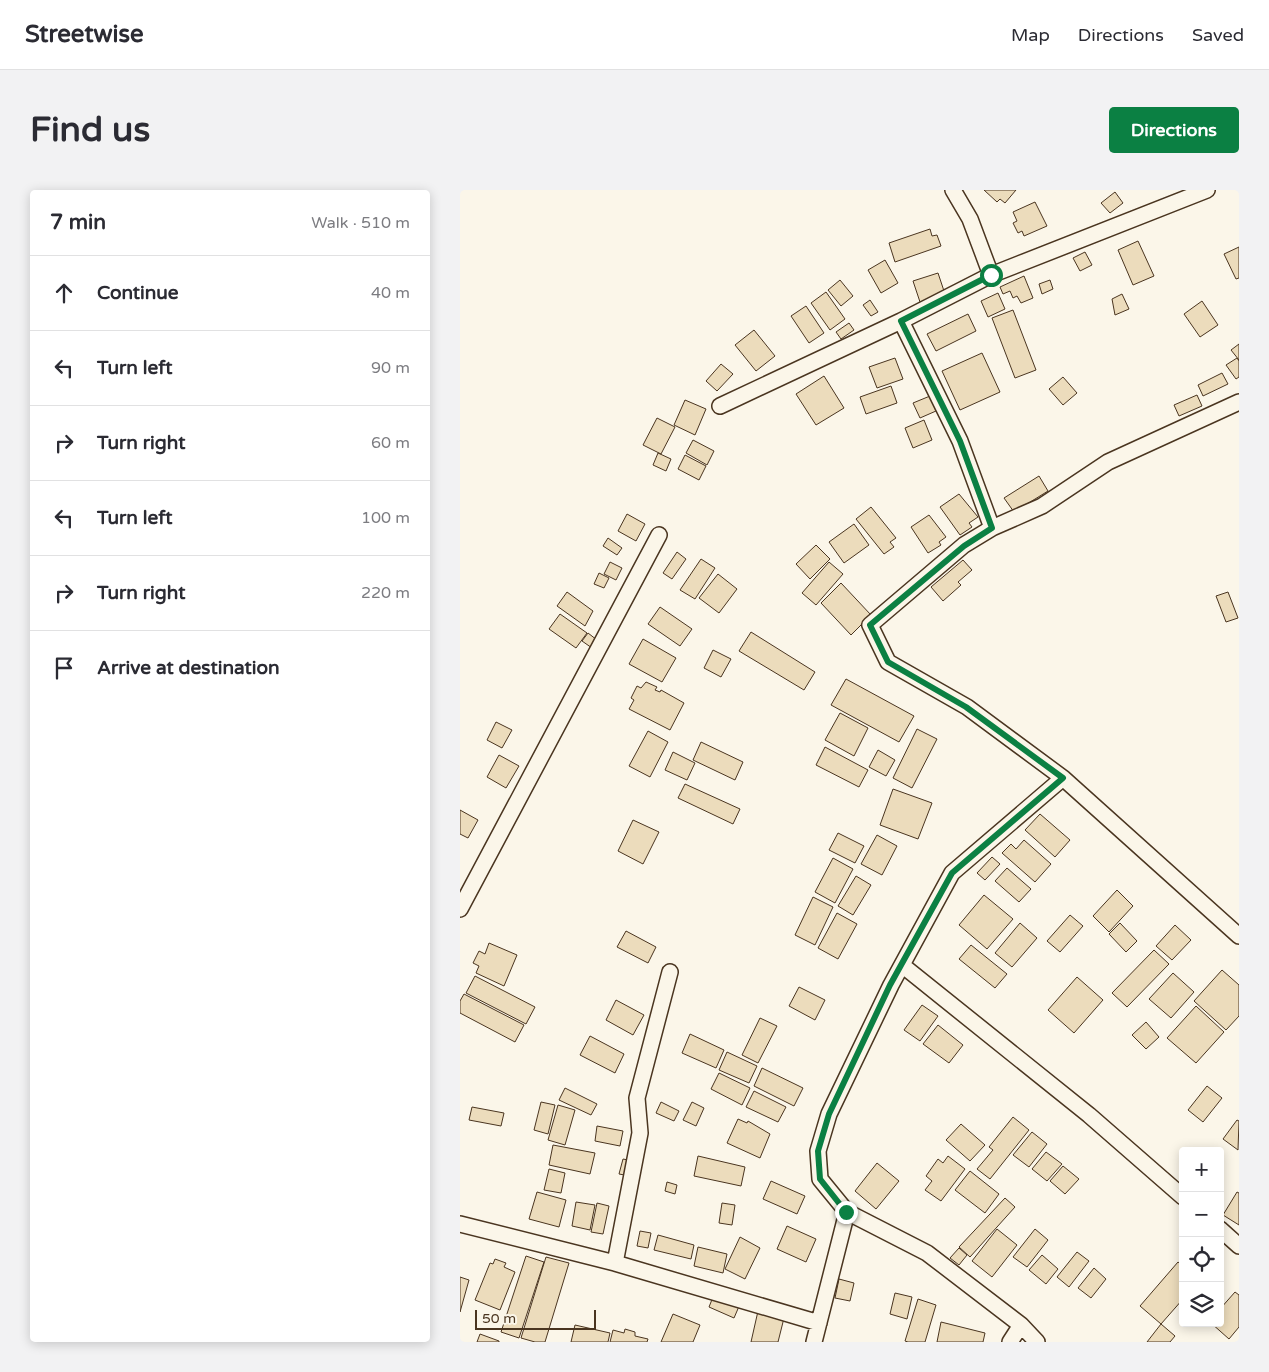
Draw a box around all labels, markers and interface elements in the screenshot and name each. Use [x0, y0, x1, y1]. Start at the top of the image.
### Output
text: Streetwise [25, 20, 144, 49]
text: Map [1011, 24, 1050, 46]
text: Directions [1078, 24, 1164, 46]
text: Saved [1192, 24, 1244, 46]
button: Directions [1109, 107, 1239, 153]
text: Find us [30, 109, 150, 151]
text: 7 min [50, 210, 106, 235]
text: Walk · 510 m [311, 213, 410, 233]
route start [980, 264, 1003, 287]
icon: ahead [50, 279, 78, 307]
text: Continue [97, 282, 179, 304]
text: 40 m [371, 283, 410, 303]
icon: left [50, 354, 78, 382]
text: Turn left [97, 357, 173, 379]
text: 90 m [371, 358, 410, 378]
icon: right [50, 429, 78, 457]
text: Turn right [97, 432, 185, 454]
text: 60 m [371, 433, 410, 453]
icon: left [50, 504, 78, 532]
text: Turn left [97, 507, 173, 529]
text: 100 m [361, 508, 410, 528]
icon: right [50, 579, 78, 607]
text: Turn right [97, 582, 185, 604]
text: 220 m [361, 583, 410, 603]
icon: arrive [50, 654, 78, 682]
text: Arrive at destination [97, 657, 280, 679]
map controls [1179, 1147, 1224, 1327]
button: + [1179, 1147, 1224, 1192]
button: − [1179, 1192, 1224, 1237]
route end [835, 1201, 858, 1224]
button: locate [1179, 1237, 1224, 1282]
button: layers [1179, 1282, 1224, 1327]
scale bar [475, 1307, 596, 1330]
text: 50 m [482, 1310, 516, 1327]

